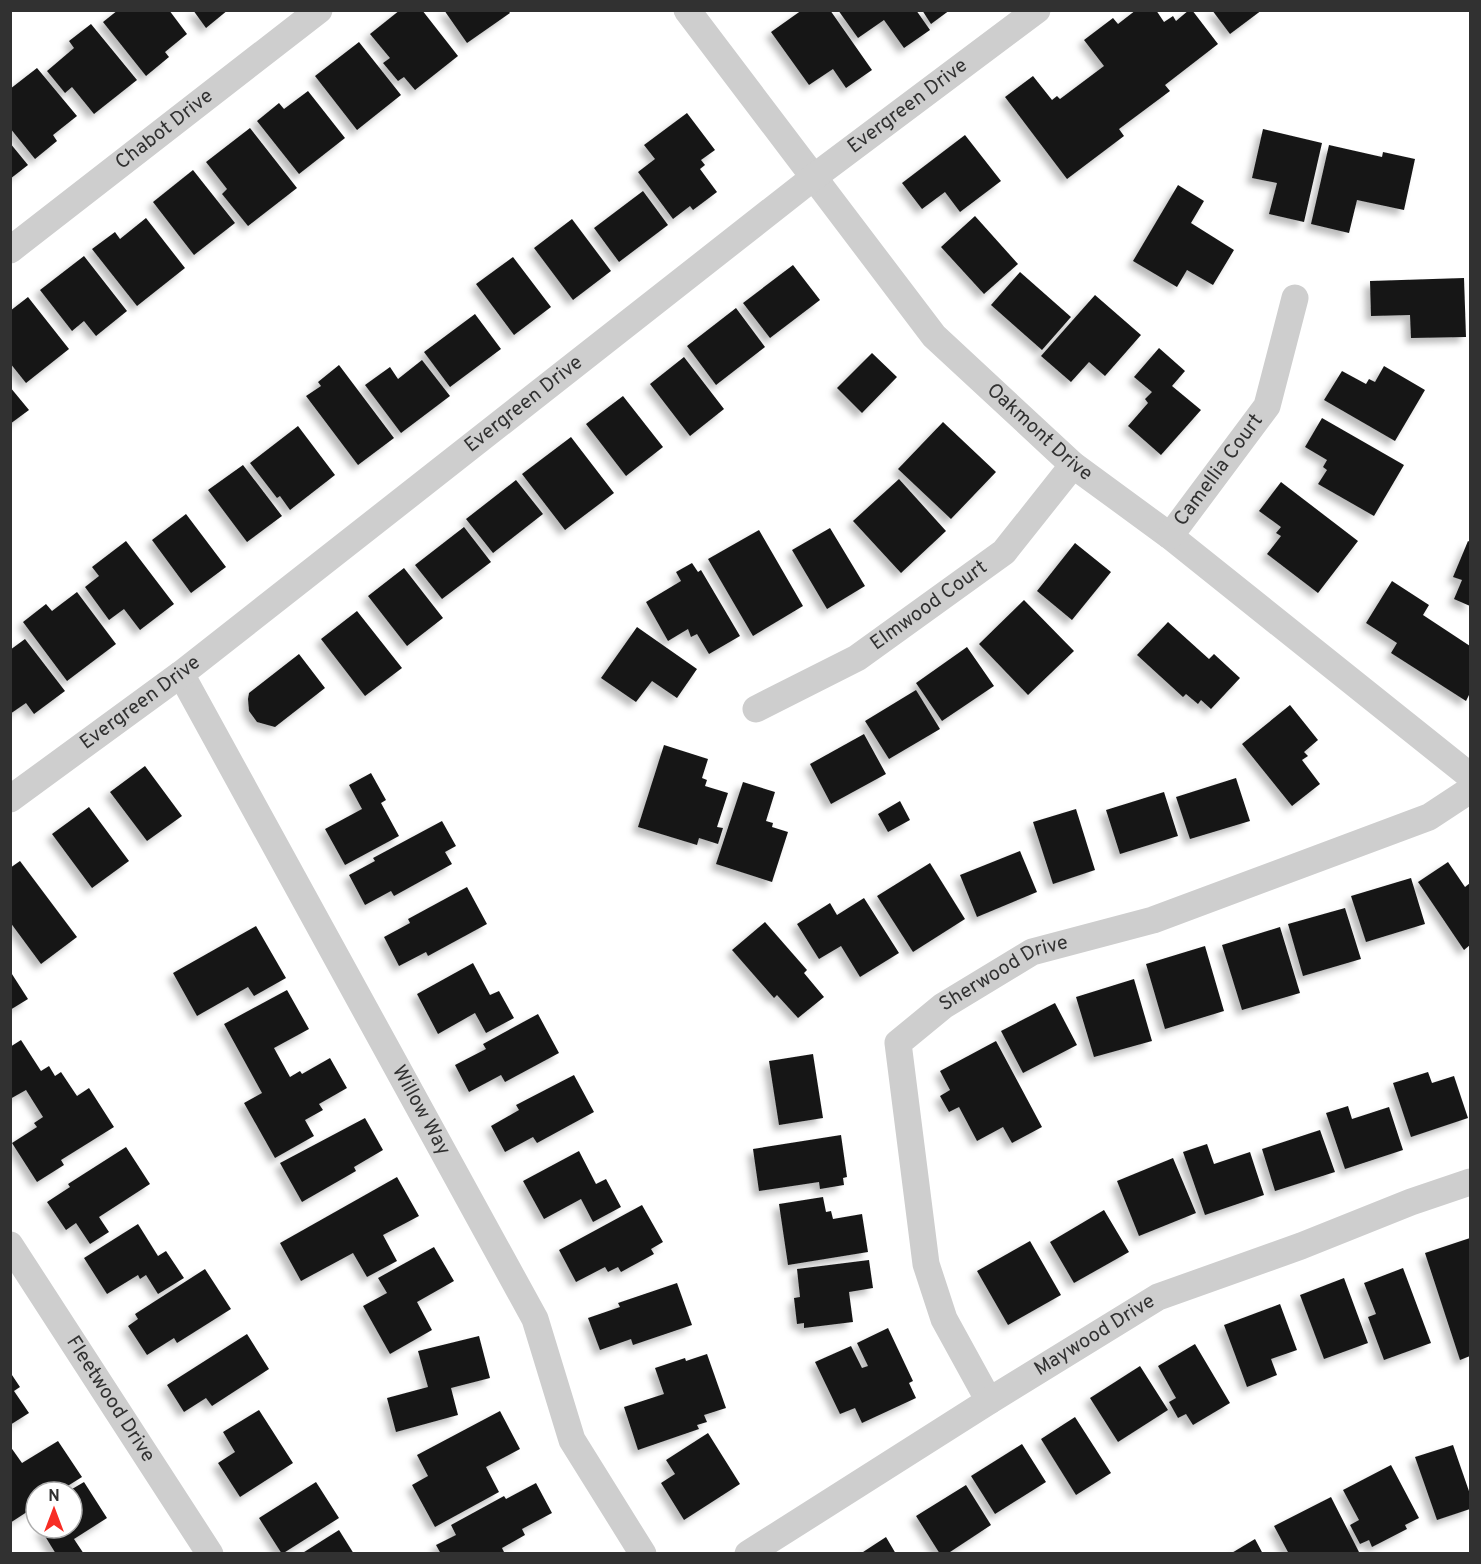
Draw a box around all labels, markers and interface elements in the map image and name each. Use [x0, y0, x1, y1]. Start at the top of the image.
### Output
street label: Evergreen Drive [843, 53, 973, 160]
street label: Chabot Drive [111, 84, 219, 176]
street label: Evergreen Drive [460, 350, 589, 459]
street label: Oakmont Drive [981, 378, 1097, 488]
street label: Camellia Court [1169, 409, 1269, 532]
street label: Elmwood Court [865, 555, 993, 657]
street label: Evergreen Drive [75, 650, 206, 756]
street label: Sherwood Drive [935, 930, 1071, 1018]
street label: Willow Way [385, 1061, 456, 1160]
street label: Maywood Drive [1030, 1289, 1160, 1383]
street label: Fleetwood Drive [59, 1331, 161, 1468]
north arrow [24, 1480, 84, 1540]
text: N [48, 1487, 60, 1507]

